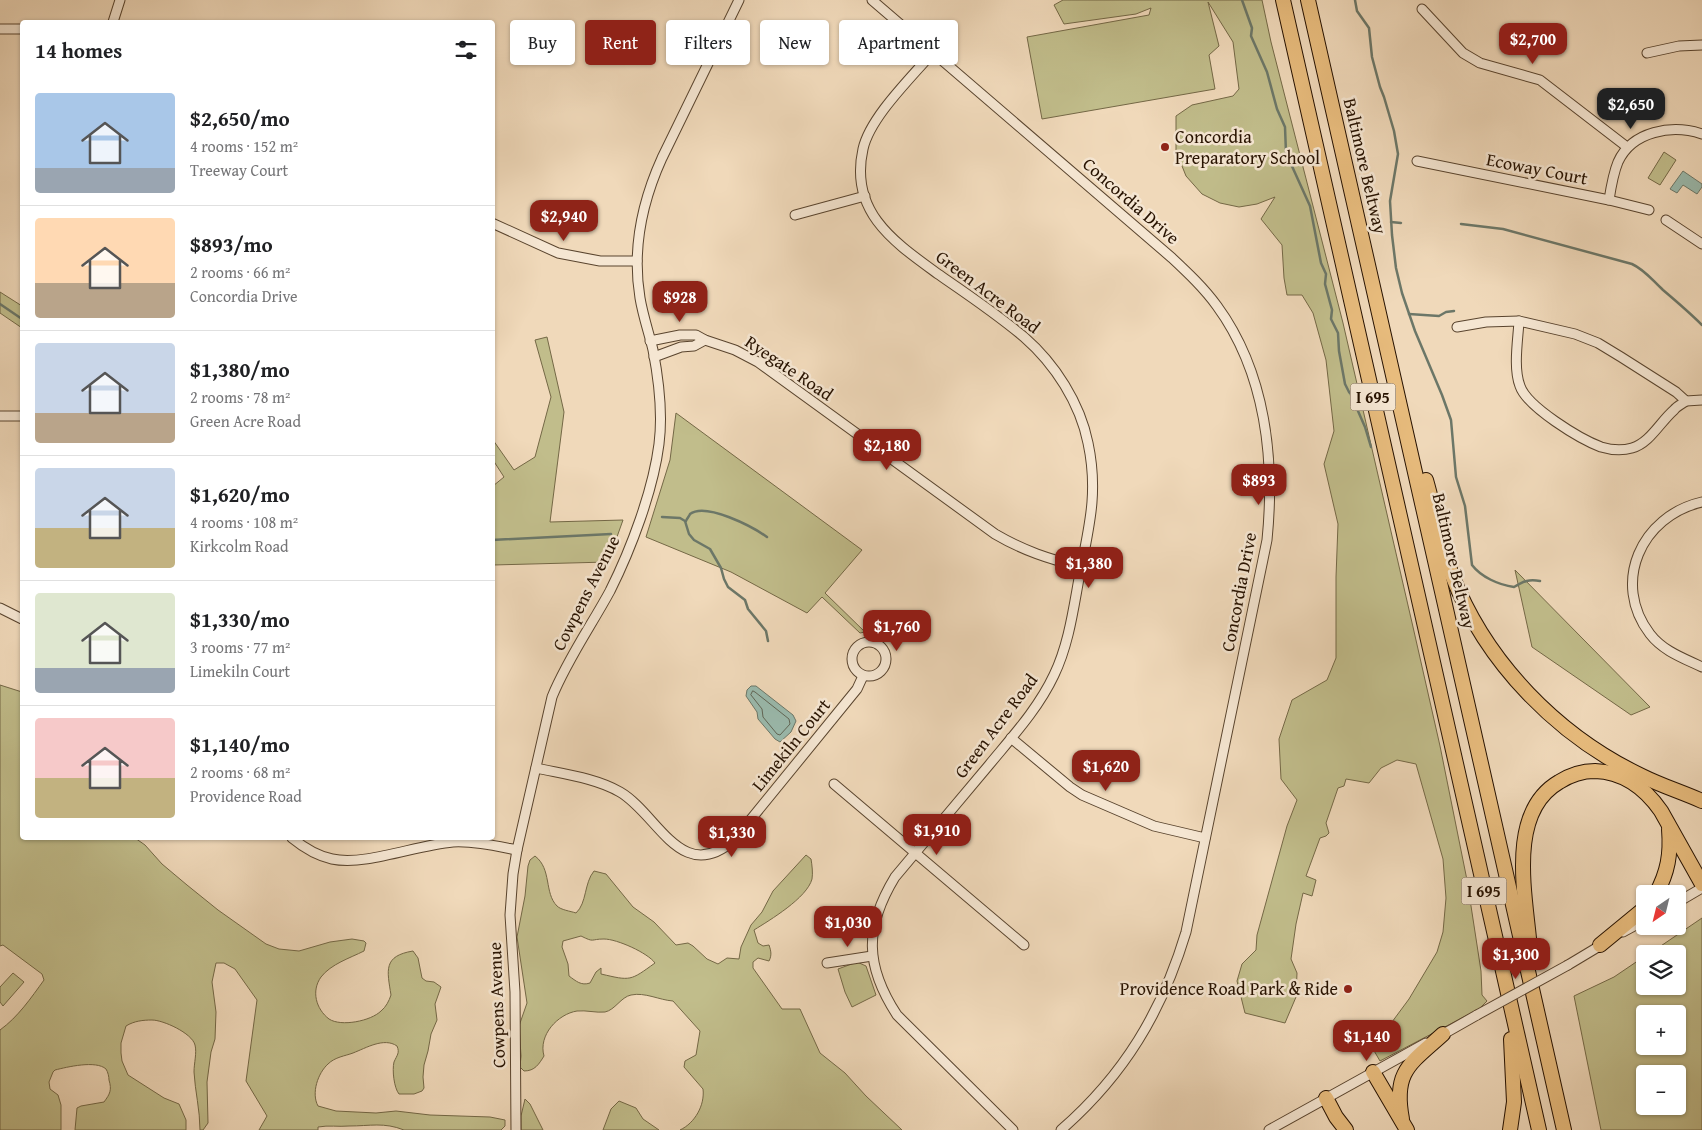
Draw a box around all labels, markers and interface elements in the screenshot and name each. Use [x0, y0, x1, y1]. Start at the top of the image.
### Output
chip: Buy [510, 20, 575, 65]
chip: Rent [585, 20, 656, 65]
chip: Filters [666, 20, 750, 65]
chip: New [760, 20, 829, 65]
chip: Apartment [839, 20, 958, 65]
pin: $2,700 [1492, 22, 1574, 65]
text: $2,700 [1510, 27, 1556, 51]
text: 14 homes [35, 35, 122, 66]
icon: filters [452, 36, 480, 64]
pin: $2,650 [1590, 88, 1672, 130]
text: $2,650 [1608, 92, 1654, 116]
street label: Baltimore Beltway [1337, 95, 1394, 237]
text: $2,650/mo [190, 103, 290, 134]
icon: home [75, 113, 135, 173]
place label: Concordia Preparatory School [1175, 123, 1320, 171]
text: 4 rooms · 152 m² [190, 134, 298, 158]
marker: Concordia Preparatory School [1159, 141, 1171, 153]
street label: Ecoway Court [1484, 145, 1591, 192]
street label: Concordia Drive [1077, 151, 1186, 251]
text: Treeway Court [190, 158, 288, 182]
pin: $2,940 [523, 200, 605, 242]
text: $2,940 [541, 204, 587, 228]
text: $893/mo [190, 229, 273, 260]
icon: home [75, 238, 135, 298]
street label: Green Acre Road [930, 243, 1047, 340]
text: 2 rooms · 66 m² [190, 260, 290, 284]
pin: $928 [650, 280, 710, 323]
text: Concordia Drive [190, 284, 298, 308]
text: $928 [663, 285, 697, 309]
street label: Ryegate Road [740, 328, 839, 407]
text: $1,380/mo [190, 354, 290, 385]
icon: home [75, 363, 135, 423]
road number: I 695 [1350, 384, 1396, 411]
text: 2 rooms · 78 m² [190, 385, 290, 409]
text: Green Acre Road [190, 409, 301, 433]
pin: $2,180 [846, 428, 928, 471]
text: $2,180 [864, 433, 910, 457]
pin: $893 [1229, 464, 1289, 506]
text: $893 [1242, 468, 1276, 492]
text: $1,620/mo [190, 479, 290, 510]
icon: home [75, 488, 135, 548]
street label: Baltimore Beltway [1426, 490, 1483, 632]
text: 4 rooms · 108 m² [190, 510, 298, 534]
street label: Cowpens Avenue [545, 530, 626, 655]
street label: Concordia Drive [1214, 530, 1263, 654]
text: Kirkcolm Road [190, 534, 289, 558]
pin: $1,380 [1048, 546, 1130, 589]
text: $1,380 [1066, 551, 1112, 575]
text: $1,330/mo [190, 604, 290, 635]
pin: $1,760 [856, 610, 938, 652]
icon: home [75, 613, 135, 673]
text: $1,760 [874, 614, 920, 638]
text: 3 rooms · 77 m² [190, 635, 290, 659]
text: Limekiln Court [190, 659, 290, 683]
street label: Green Acre Road [947, 667, 1044, 784]
street label: Limekiln Court [745, 692, 837, 797]
text: $1,140/mo [190, 729, 290, 760]
icon: home [75, 738, 135, 798]
pin: $1,620 [1065, 750, 1147, 792]
text: $1,620 [1083, 754, 1129, 778]
text: 2 rooms · 68 m² [190, 760, 290, 784]
text: Providence Road [190, 784, 302, 808]
pin: $1,910 [896, 814, 978, 856]
pin: $1,330 [691, 816, 773, 858]
text: $1,910 [914, 818, 960, 842]
text: $1,330 [709, 820, 755, 844]
road number: I 695 [1462, 878, 1506, 904]
north arrow [1636, 885, 1686, 935]
map controls [1636, 885, 1686, 1115]
pin: $1,030 [807, 906, 889, 948]
text: $1,030 [825, 910, 871, 934]
pin: $1,300 [1475, 938, 1557, 980]
street label: Cowpens Avenue [481, 941, 512, 1069]
text: $1,300 [1493, 942, 1539, 966]
button: layers [1636, 945, 1686, 995]
place label: Providence Road Park & Ride [1120, 975, 1338, 1002]
marker: Providence Road Park & Ride [1342, 983, 1354, 995]
button: + [1636, 1005, 1686, 1055]
pin: $1,140 [1326, 1020, 1408, 1062]
text: $1,140 [1344, 1024, 1390, 1048]
button: − [1636, 1065, 1686, 1115]

